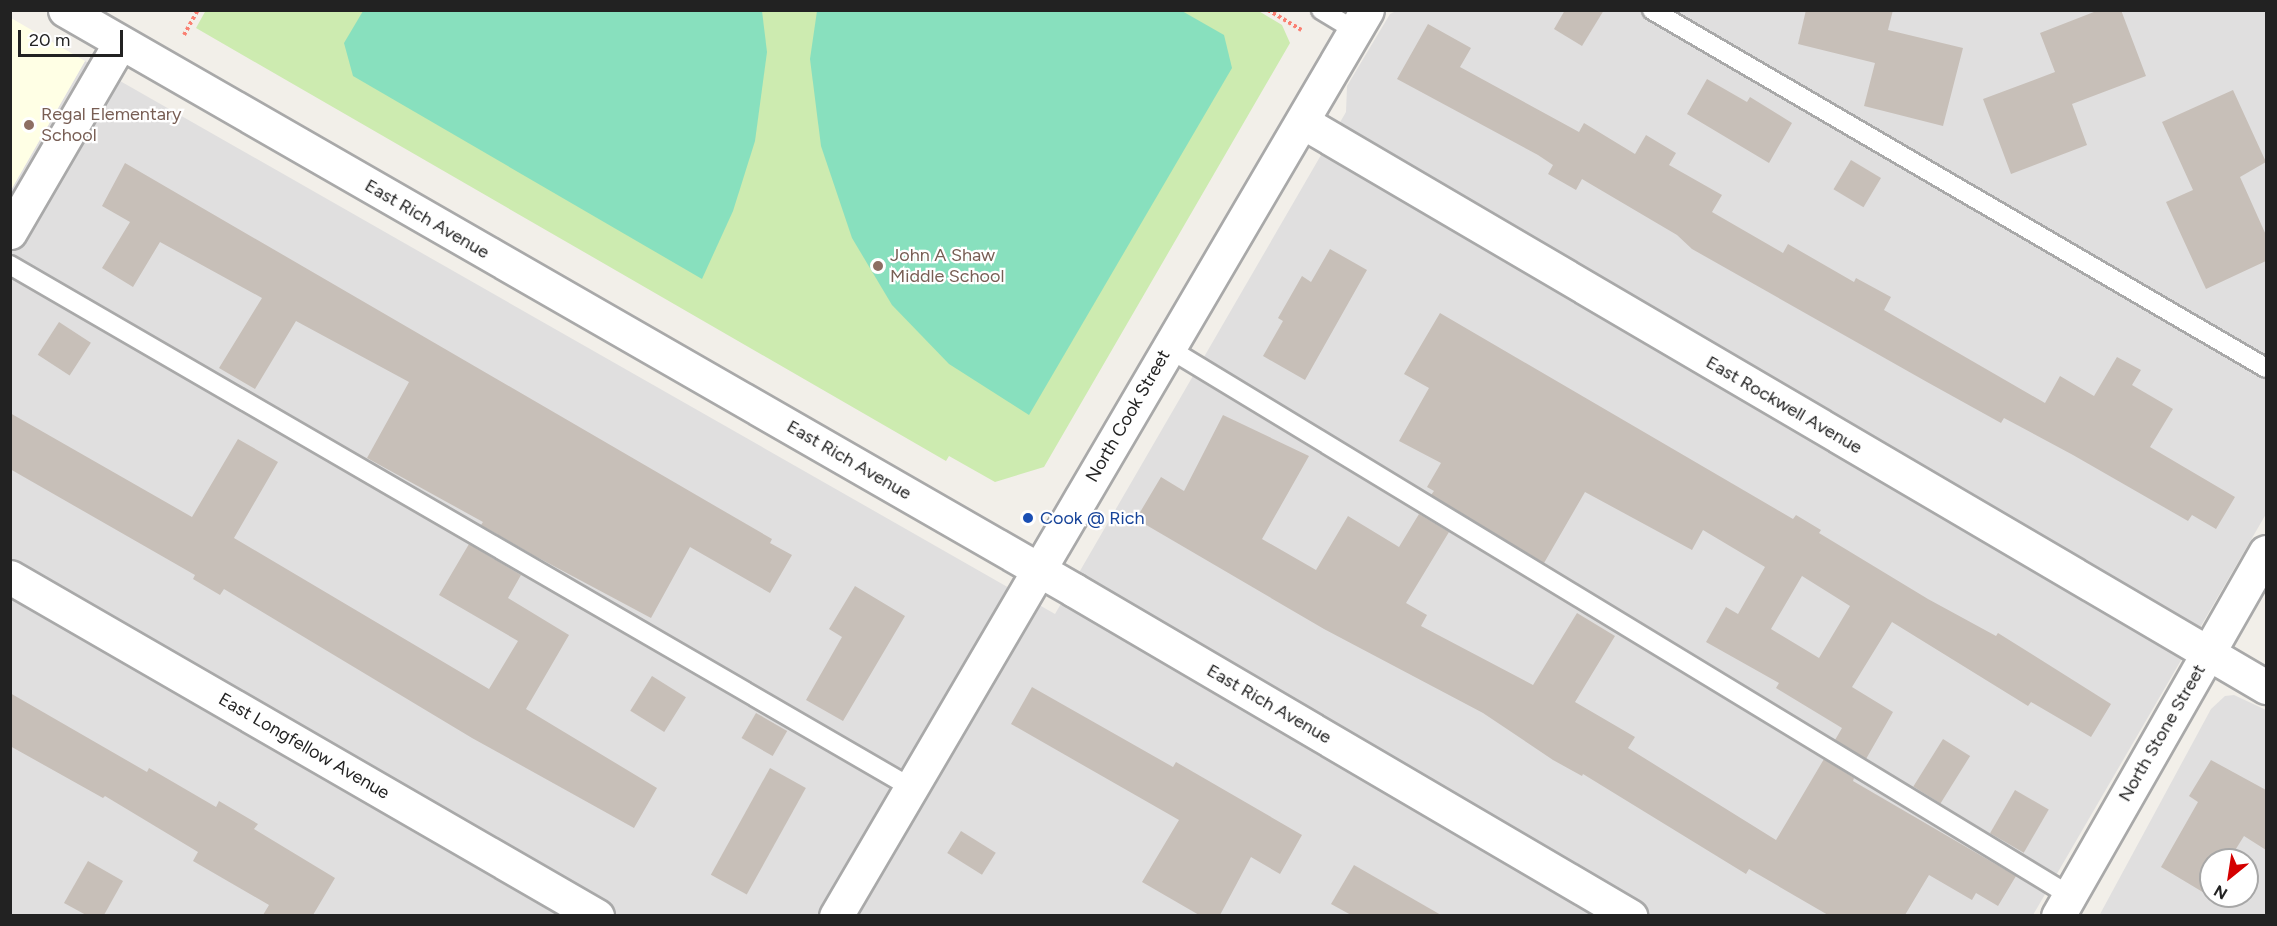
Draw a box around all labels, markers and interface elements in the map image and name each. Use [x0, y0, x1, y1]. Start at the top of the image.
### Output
scale bar [21, 18, 126, 56]
text: 20 m [29, 29, 70, 51]
place label: Regal Elementary School [41, 104, 181, 146]
marker: Regal Elementary School [22, 118, 36, 132]
street label: East Rich Avenue [361, 175, 493, 263]
place label: John A Shaw Middle School [890, 245, 1004, 288]
marker: John A Shaw Middle School [871, 259, 885, 273]
street label: North Cook Street [1081, 346, 1175, 486]
street label: East Rockwell Avenue [1702, 351, 1866, 459]
street label: East Rich Avenue [783, 416, 915, 504]
place label: Cook @ Rich [1040, 507, 1145, 529]
marker: Cook @ Rich [1021, 511, 1035, 525]
street label: East Rich Avenue [1203, 660, 1335, 748]
street label: North Stone Street [2114, 661, 2210, 805]
street label: East Longfellow Avenue [215, 688, 393, 804]
north arrow [2199, 848, 2259, 908]
text: N [2211, 881, 2231, 904]

